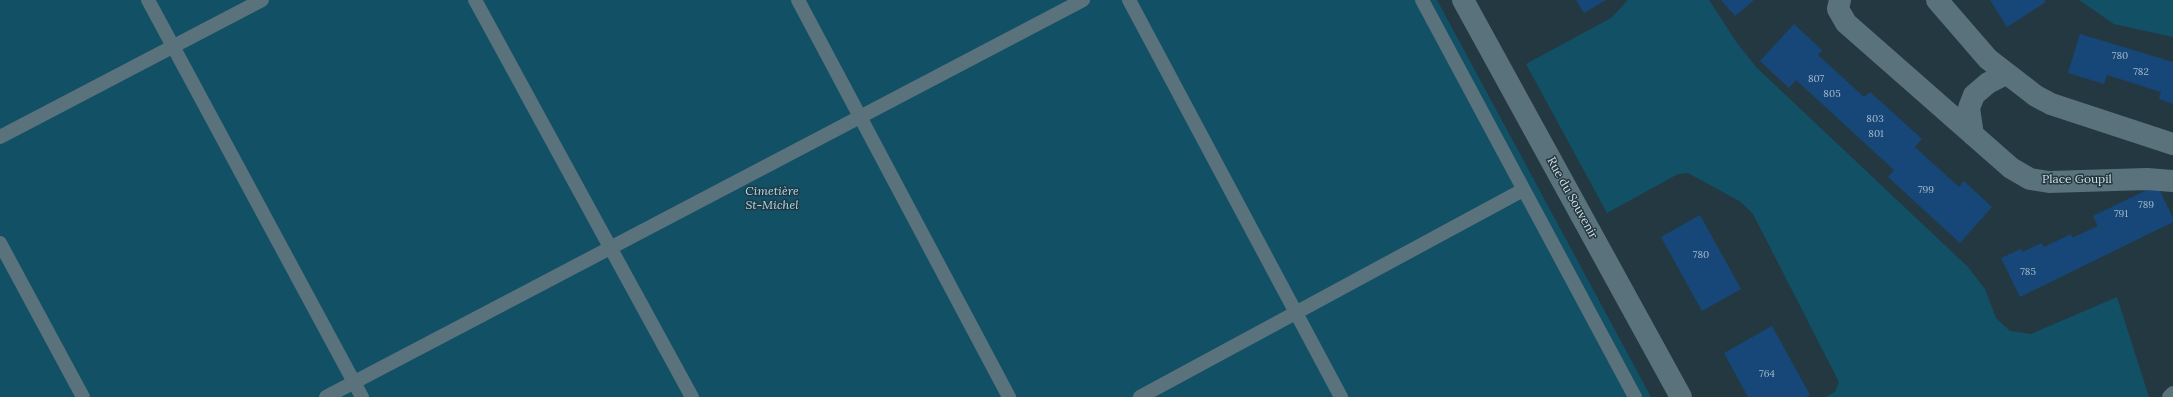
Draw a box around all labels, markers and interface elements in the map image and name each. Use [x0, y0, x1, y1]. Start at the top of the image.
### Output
house number: 780 [2112, 50, 2128, 62]
house number: 782 [2133, 66, 2149, 78]
house number: 807 [1808, 73, 1824, 85]
house number: 805 [1823, 88, 1841, 100]
house number: 803 [1866, 113, 1884, 125]
house number: 801 [1868, 128, 1884, 140]
street label: Rue du Souvenir [1544, 155, 1600, 241]
street label: Place Goupil [2042, 173, 2112, 187]
house number: 799 [1918, 184, 1934, 196]
park label: Cimetière St-Michel [745, 185, 799, 213]
house number: 789 [2138, 199, 2154, 211]
house number: 791 [2114, 208, 2128, 220]
house number: 780 [1693, 249, 1709, 261]
house number: 785 [2020, 266, 2036, 278]
house number: 764 [1759, 368, 1775, 380]

